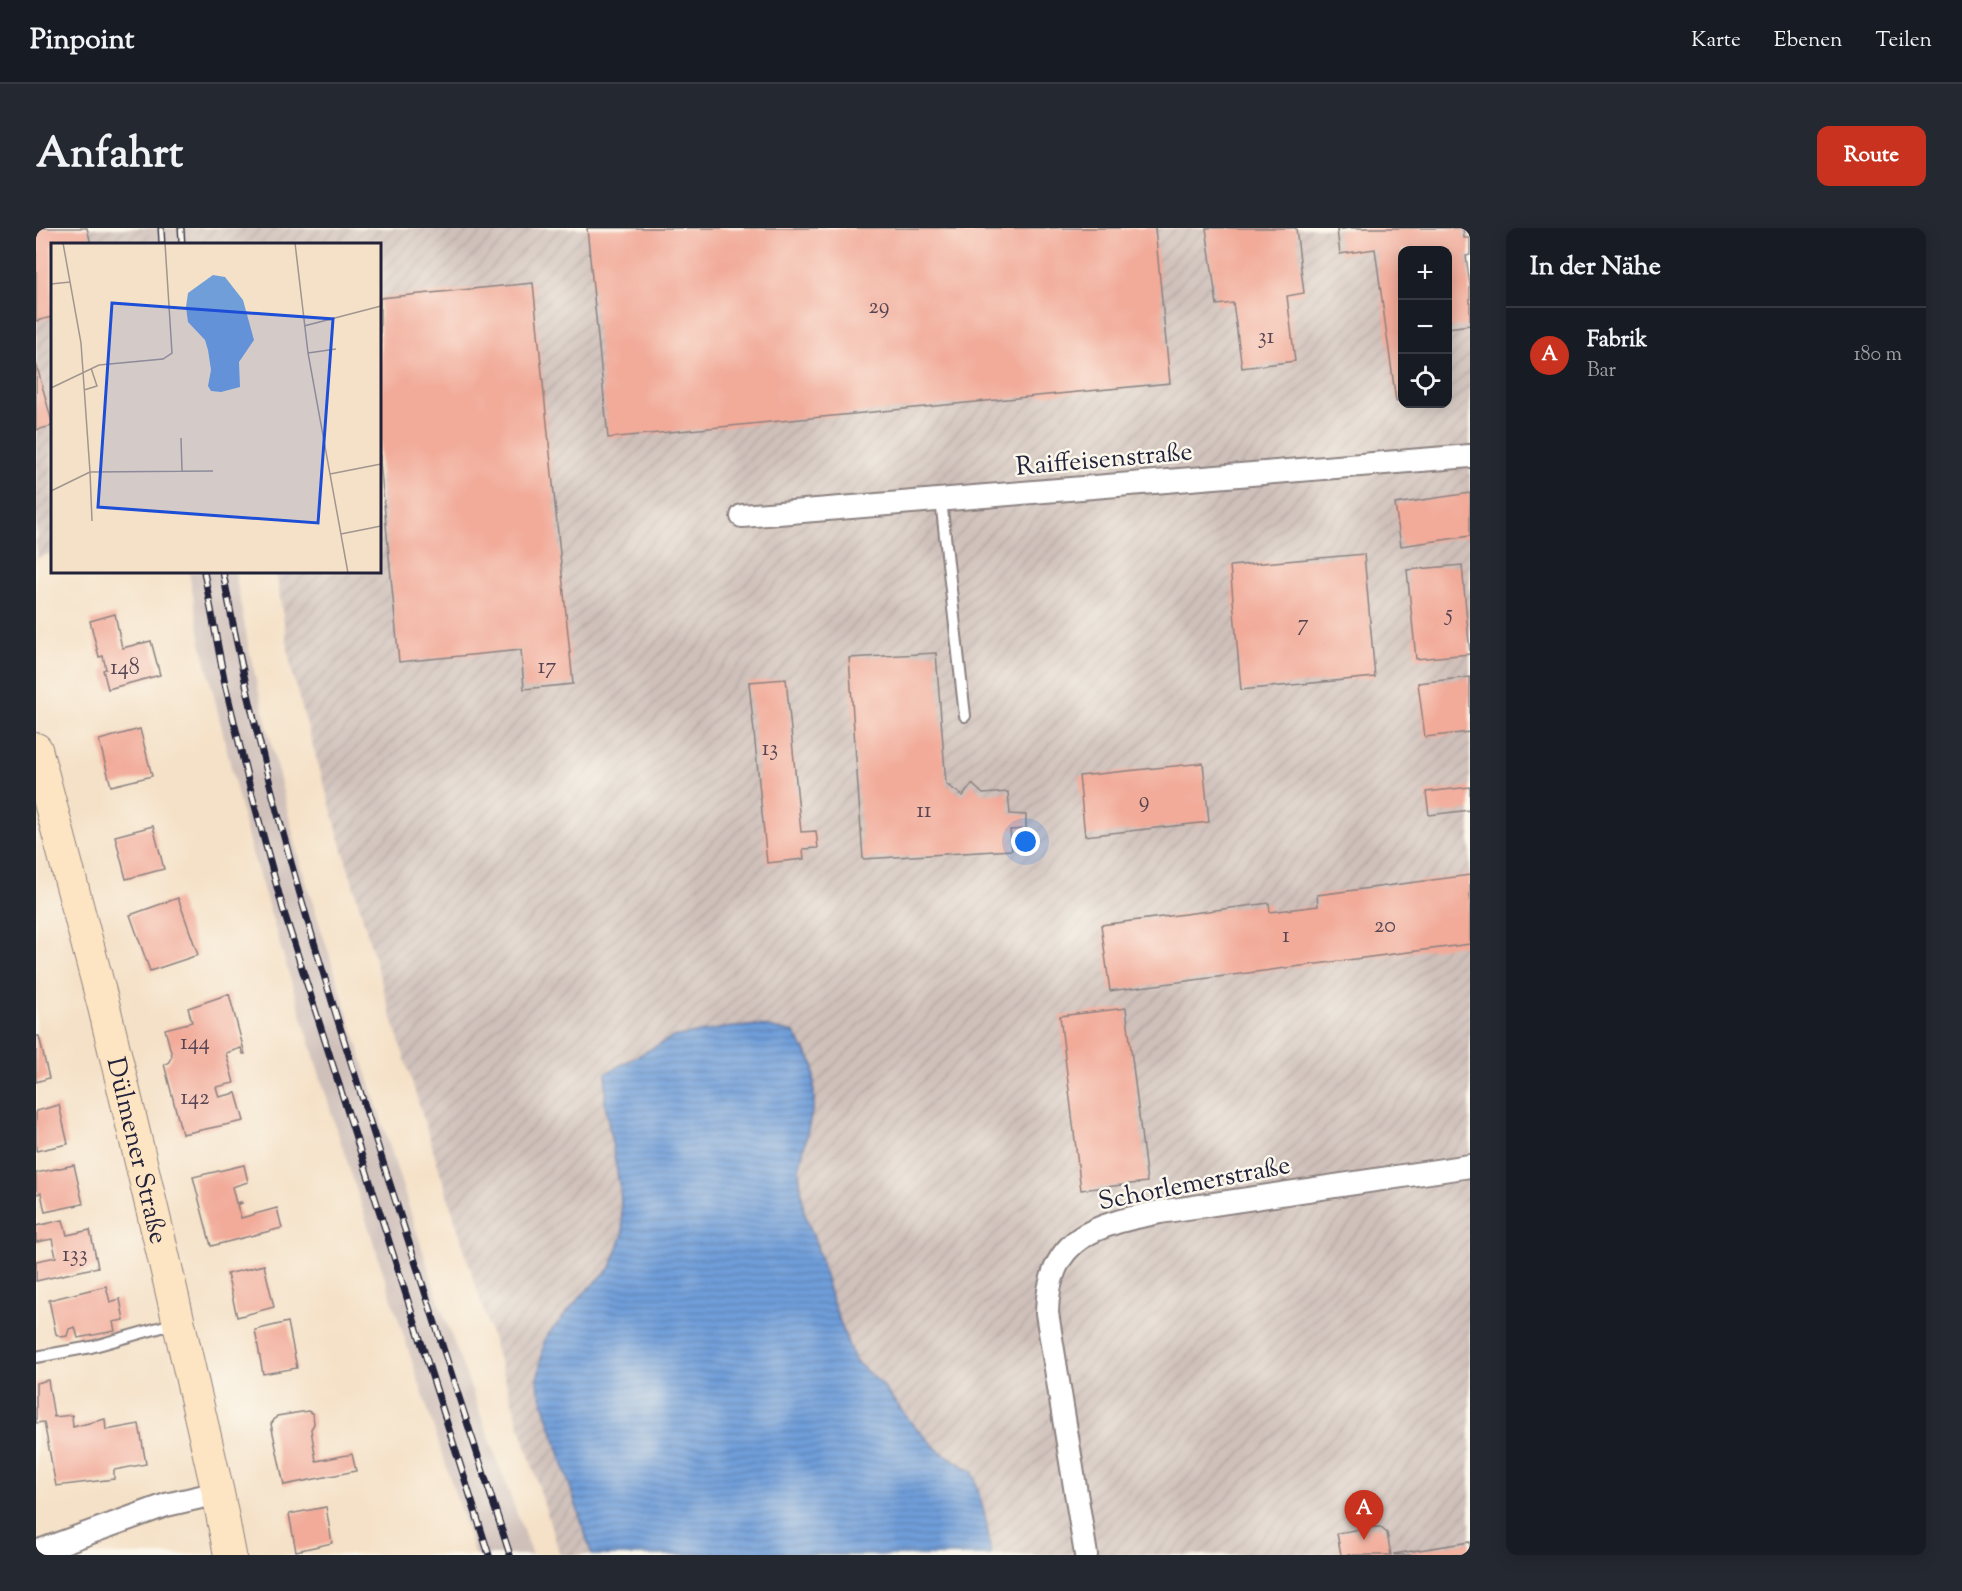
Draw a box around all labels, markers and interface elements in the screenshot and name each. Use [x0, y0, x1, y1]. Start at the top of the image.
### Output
text: Pinpoint [30, 21, 134, 61]
text: Karte [1691, 26, 1741, 56]
text: Ebenen [1774, 26, 1842, 56]
text: Teilen [1875, 26, 1932, 56]
text: Anfahrt [36, 126, 183, 186]
button: Route [1817, 126, 1926, 186]
inset map [51, 243, 381, 573]
map controls [1398, 246, 1452, 408]
button: + [1398, 246, 1452, 300]
text: In der Nähe [1530, 249, 1661, 286]
house number: 29 [869, 292, 890, 324]
button: − [1398, 300, 1452, 354]
house number: 31 [1258, 322, 1275, 354]
text: Fabrik [1587, 325, 1647, 357]
text: A [1541, 341, 1558, 370]
text: 180 m [1854, 341, 1902, 370]
button: locate [1398, 354, 1452, 408]
text: Bar [1587, 357, 1616, 386]
street label: Raiffeisenstraße [1014, 434, 1194, 487]
house number: 5 [1443, 599, 1453, 631]
house number: 7 [1297, 609, 1309, 641]
house number: 17 [538, 652, 556, 684]
house number: 148 [110, 653, 140, 685]
house number: 13 [762, 734, 778, 766]
house number: 9 [1139, 786, 1149, 818]
house number: 11 [917, 796, 932, 828]
your location [1011, 827, 1040, 856]
house number: 20 [1374, 911, 1396, 943]
house number: 1 [1282, 921, 1290, 953]
house number: 144 [180, 1028, 210, 1060]
street label: Dülmener Straße [96, 1054, 176, 1248]
house number: 142 [181, 1083, 209, 1115]
street label: Schorlemerstraße [1095, 1148, 1294, 1221]
house number: 133 [62, 1240, 88, 1272]
pin: A [1344, 1490, 1384, 1540]

